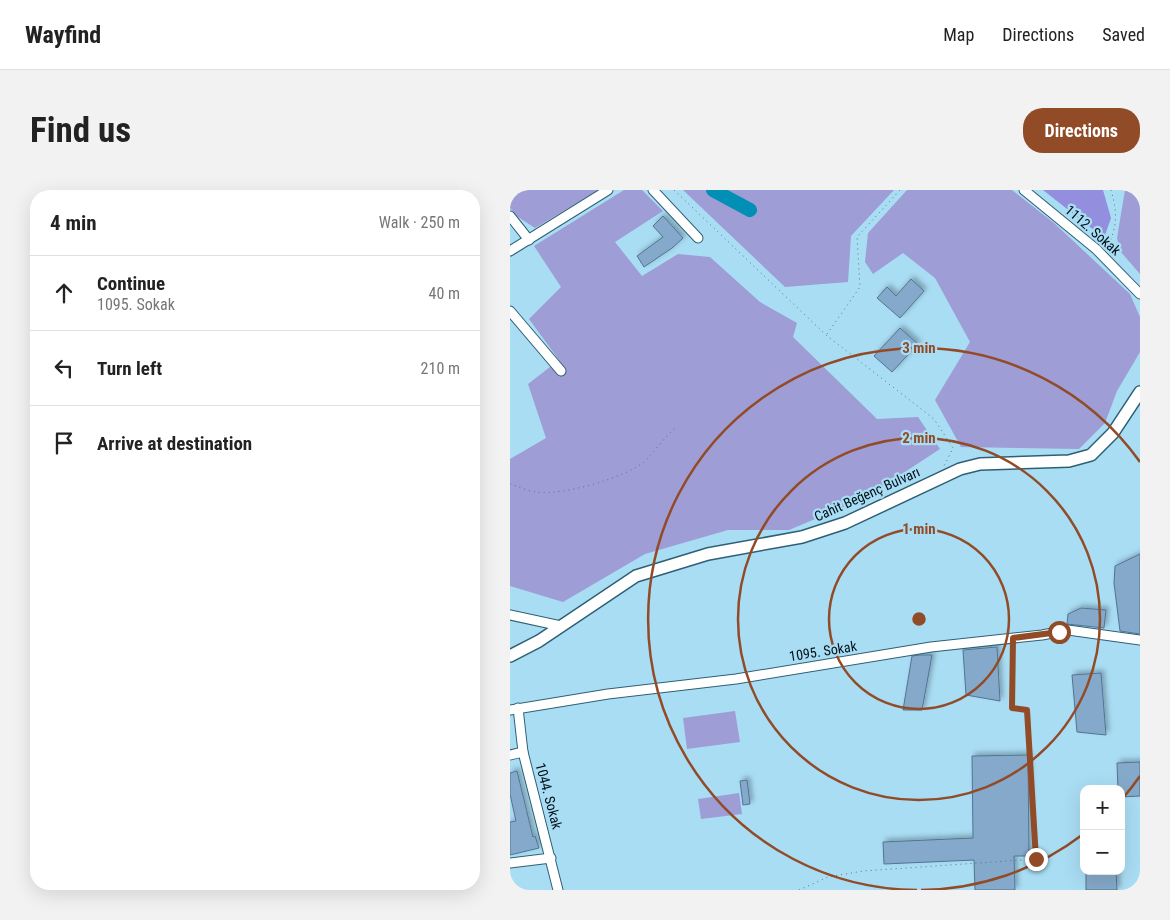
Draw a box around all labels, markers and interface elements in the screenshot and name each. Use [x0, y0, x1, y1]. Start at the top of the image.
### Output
text: Wayfind [25, 21, 101, 49]
text: Map [943, 24, 974, 45]
text: Directions [1002, 24, 1074, 45]
text: Saved [1102, 24, 1145, 45]
button: Directions [1023, 108, 1140, 153]
text: Find us [30, 110, 131, 151]
street label: 1112. Sokak [1062, 202, 1124, 259]
text: 4 min [50, 211, 97, 235]
text: Walk · 250 m [379, 213, 460, 232]
text: Continue [97, 272, 165, 295]
icon: ahead [50, 279, 78, 307]
text: 40 m [428, 284, 460, 303]
text: 1095. Sokak [97, 295, 175, 314]
text: 3 min [902, 339, 936, 357]
icon: left [50, 354, 78, 382]
text: Turn left [97, 357, 162, 380]
text: 210 m [421, 359, 460, 378]
icon: arrive [50, 429, 78, 457]
text: 2 min [902, 429, 936, 447]
text: Arrive at destination [97, 432, 252, 455]
street label: Cahit Beğenç Bulvarı [812, 464, 922, 524]
text: 1 min [902, 520, 936, 538]
centre of rings [910, 610, 928, 628]
route start [1048, 621, 1071, 644]
street label: 1095. Sokak [788, 638, 859, 664]
street label: 1044. Sokak [532, 761, 566, 832]
map controls [1080, 785, 1125, 875]
button: + [1080, 785, 1125, 830]
button: − [1080, 830, 1125, 875]
route end [1025, 848, 1048, 871]

